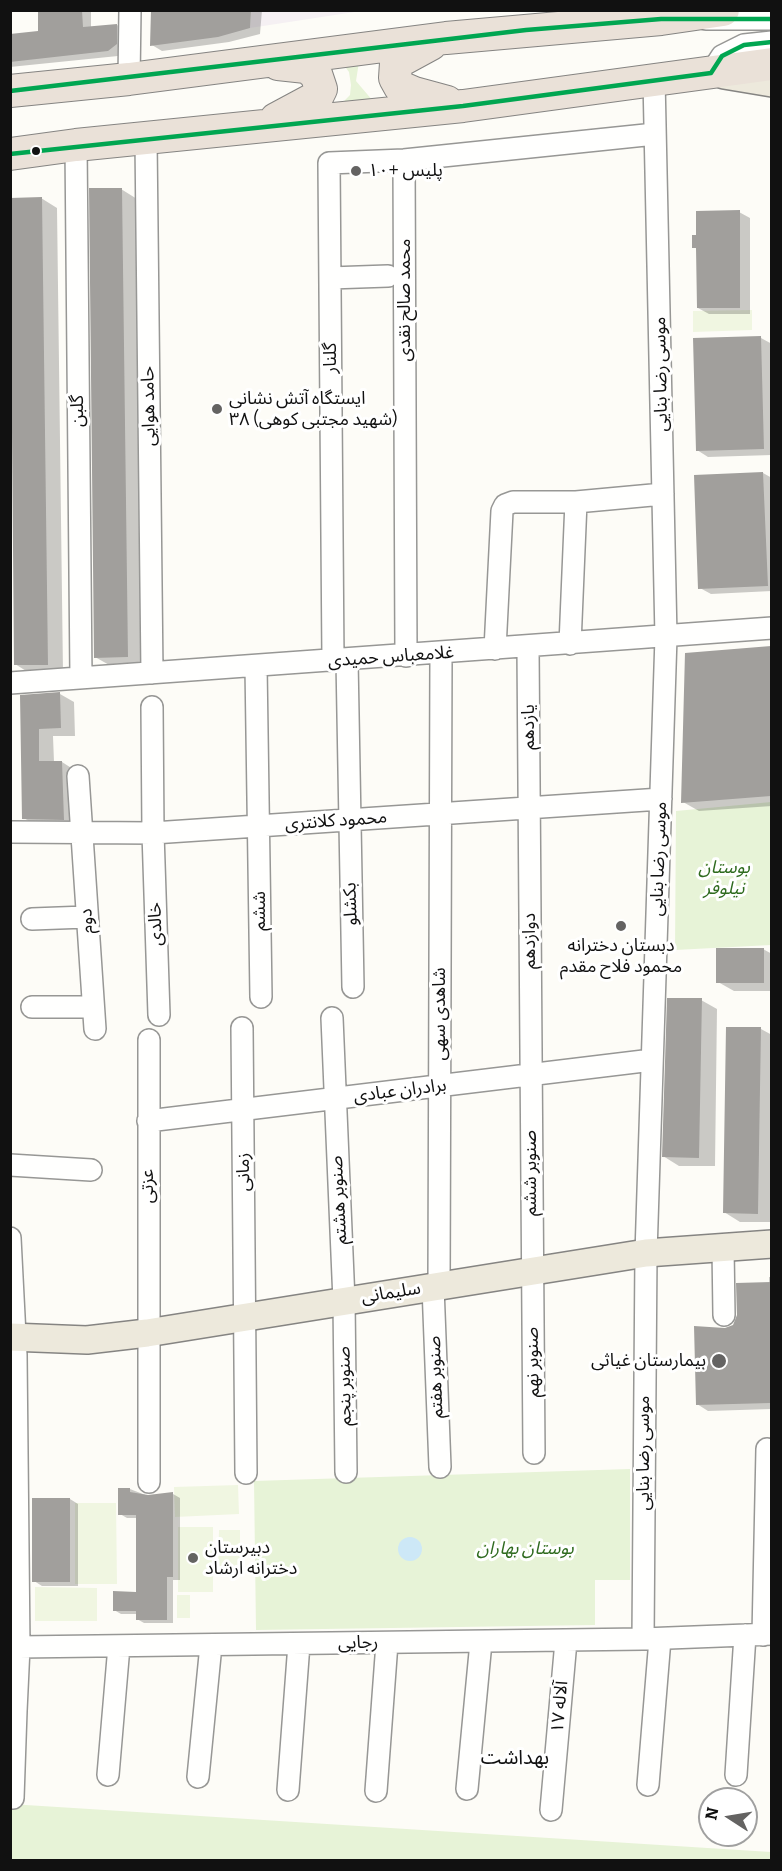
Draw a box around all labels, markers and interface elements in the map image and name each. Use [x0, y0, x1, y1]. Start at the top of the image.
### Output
unlabelled marker [30, 145, 42, 157]
place label: پلیس +۱۰ [368, 160, 443, 182]
marker: پلیس +۱۰ [349, 164, 363, 178]
street label: محمد صالح نقدی [394, 239, 416, 361]
street label: موسی رضا بنایی [649, 316, 673, 432]
street label: گلنار [320, 343, 342, 373]
street label: حامد هوایی [138, 366, 160, 446]
place label: ایستگاه آتش نشانی ۳۸ (شهید مجتبی کوهی) [229, 388, 398, 430]
street label: گلبن [67, 395, 89, 427]
marker: ایستگاه آتش نشانی ۳۸ (شهید مجتبی کوهی) [210, 402, 224, 416]
street label: غلامعباس حمیدی [327, 642, 455, 672]
street label: یازدهم [518, 704, 540, 750]
street label: موسی رضا بنایی [646, 801, 672, 917]
street label: محمود کلانتری [284, 807, 388, 835]
park label: بوستان نیلوفر [698, 857, 750, 900]
street label: بکشلو [339, 882, 363, 926]
street label: ششم [249, 891, 271, 931]
street label: خالدی [144, 902, 168, 946]
street label: دوم [76, 908, 98, 934]
street label: دوازدهم [519, 913, 541, 969]
marker: دبستان دخترانه محمود فلاح مقدم [614, 919, 628, 933]
place label: دبستان دخترانه محمود فلاح مقدم [560, 935, 682, 978]
street label: شاهدی سهی [429, 967, 451, 1061]
street label: برادران عبادی [352, 1075, 448, 1107]
street label: صنوبر ششم [520, 1130, 542, 1216]
street label: زمانی [233, 1152, 255, 1192]
street label: صنوبر هشتم [326, 1155, 352, 1245]
street label: عزتی [137, 1169, 159, 1203]
street label: سلیمانی [360, 1278, 422, 1308]
street label: صنوبر نهم [522, 1327, 544, 1397]
street label: صنوبر هفتم [424, 1335, 448, 1419]
street label: صنوبر پنجم [334, 1346, 356, 1426]
place label: بیمارستان غیاثی [591, 1350, 706, 1372]
marker: بیمارستان غیاثی [710, 1352, 728, 1370]
street label: موسی رضا بنایی [633, 1396, 655, 1510]
place label: دبیرستان دخترانه ارشاد [205, 1537, 297, 1580]
park label: بوستان بهاران [476, 1538, 574, 1560]
marker: دبیرستان دخترانه ارشاد [186, 1551, 200, 1565]
street label: رجایی [338, 1632, 378, 1654]
street label: آلاله ۱۷ [547, 1680, 573, 1734]
district label: بهداشت [481, 1746, 549, 1770]
north arrow [698, 1787, 758, 1847]
text: N [701, 1806, 722, 1822]

